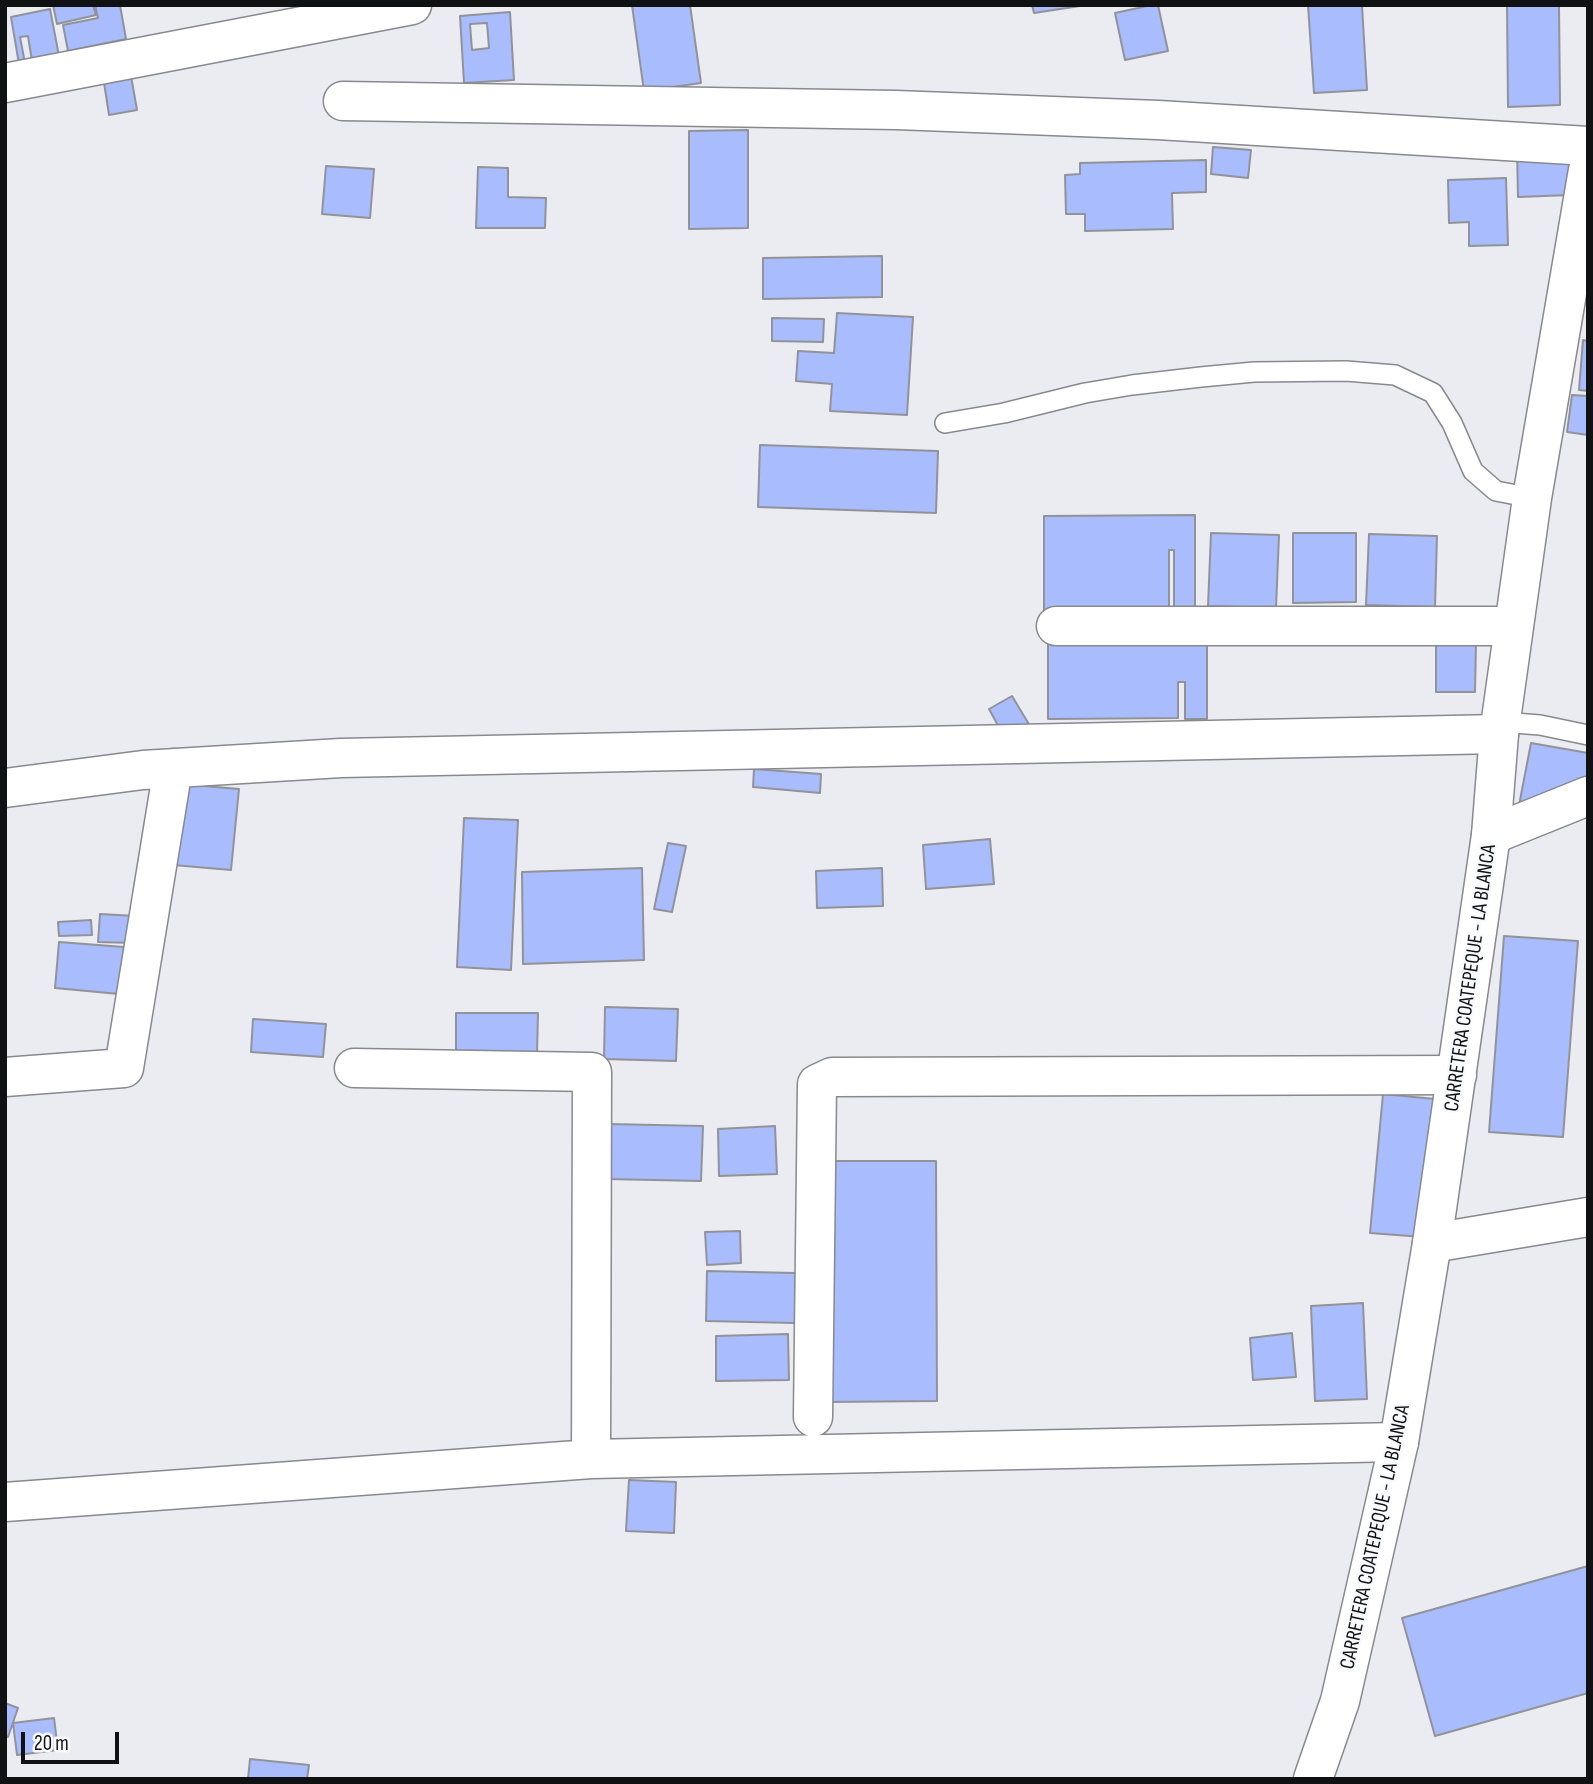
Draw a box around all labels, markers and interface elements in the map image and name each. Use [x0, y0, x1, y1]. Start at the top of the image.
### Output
street label: CARRETERA COATEPEQUE - LA BLANCA [1440, 843, 1502, 1113]
street label: CARRETERA COATEPEQUE - LA BLANCA [1336, 1403, 1416, 1671]
scale bar [24, 1718, 122, 1762]
text: 20 m [34, 1731, 69, 1756]

